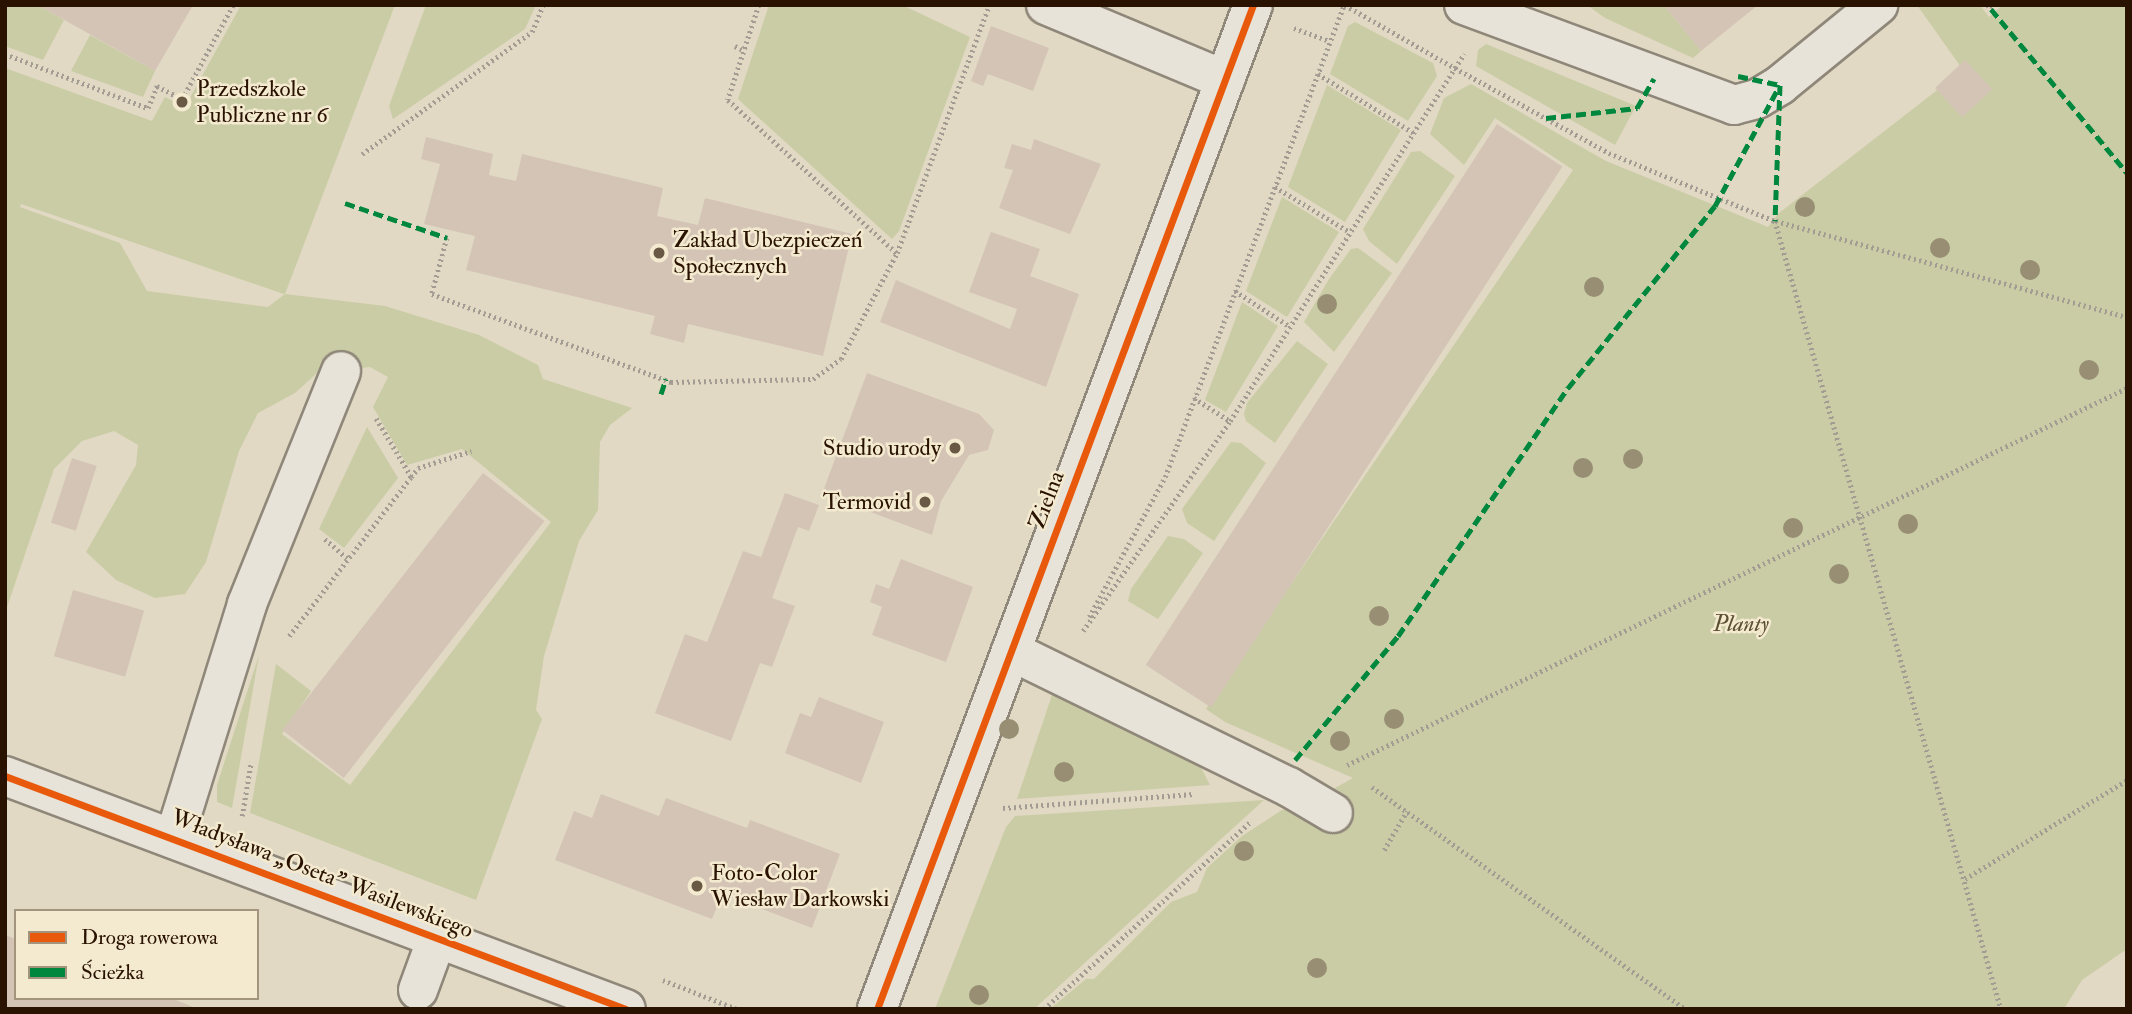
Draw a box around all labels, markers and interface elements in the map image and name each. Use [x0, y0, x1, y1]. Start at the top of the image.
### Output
place label: Przedszkole Publiczne nr 6 [196, 75, 328, 129]
marker: Przedszkole Publiczne nr 6 [174, 94, 190, 110]
place label: Zakład Ubezpieczeń Społecznych [673, 226, 863, 280]
marker: Zakład Ubezpieczeń Społecznych [651, 245, 667, 261]
place label: Studio urody [823, 434, 941, 462]
marker: Studio urody [947, 440, 963, 456]
street label: Zielna [1023, 467, 1071, 533]
place label: Termovid [823, 488, 911, 516]
marker: Termovid [917, 494, 933, 510]
park label: Planty [1713, 610, 1769, 638]
street label: Władysława „Oseta” Wasilewskiego [167, 804, 477, 944]
place label: Foto-Color Wiesław Darkowski [711, 859, 889, 913]
marker: Foto-Color Wiesław Darkowski [689, 878, 705, 894]
legend [14, 909, 259, 1000]
text: Droga rowerowa [81, 924, 218, 951]
text: Ścieżka [81, 959, 144, 986]

